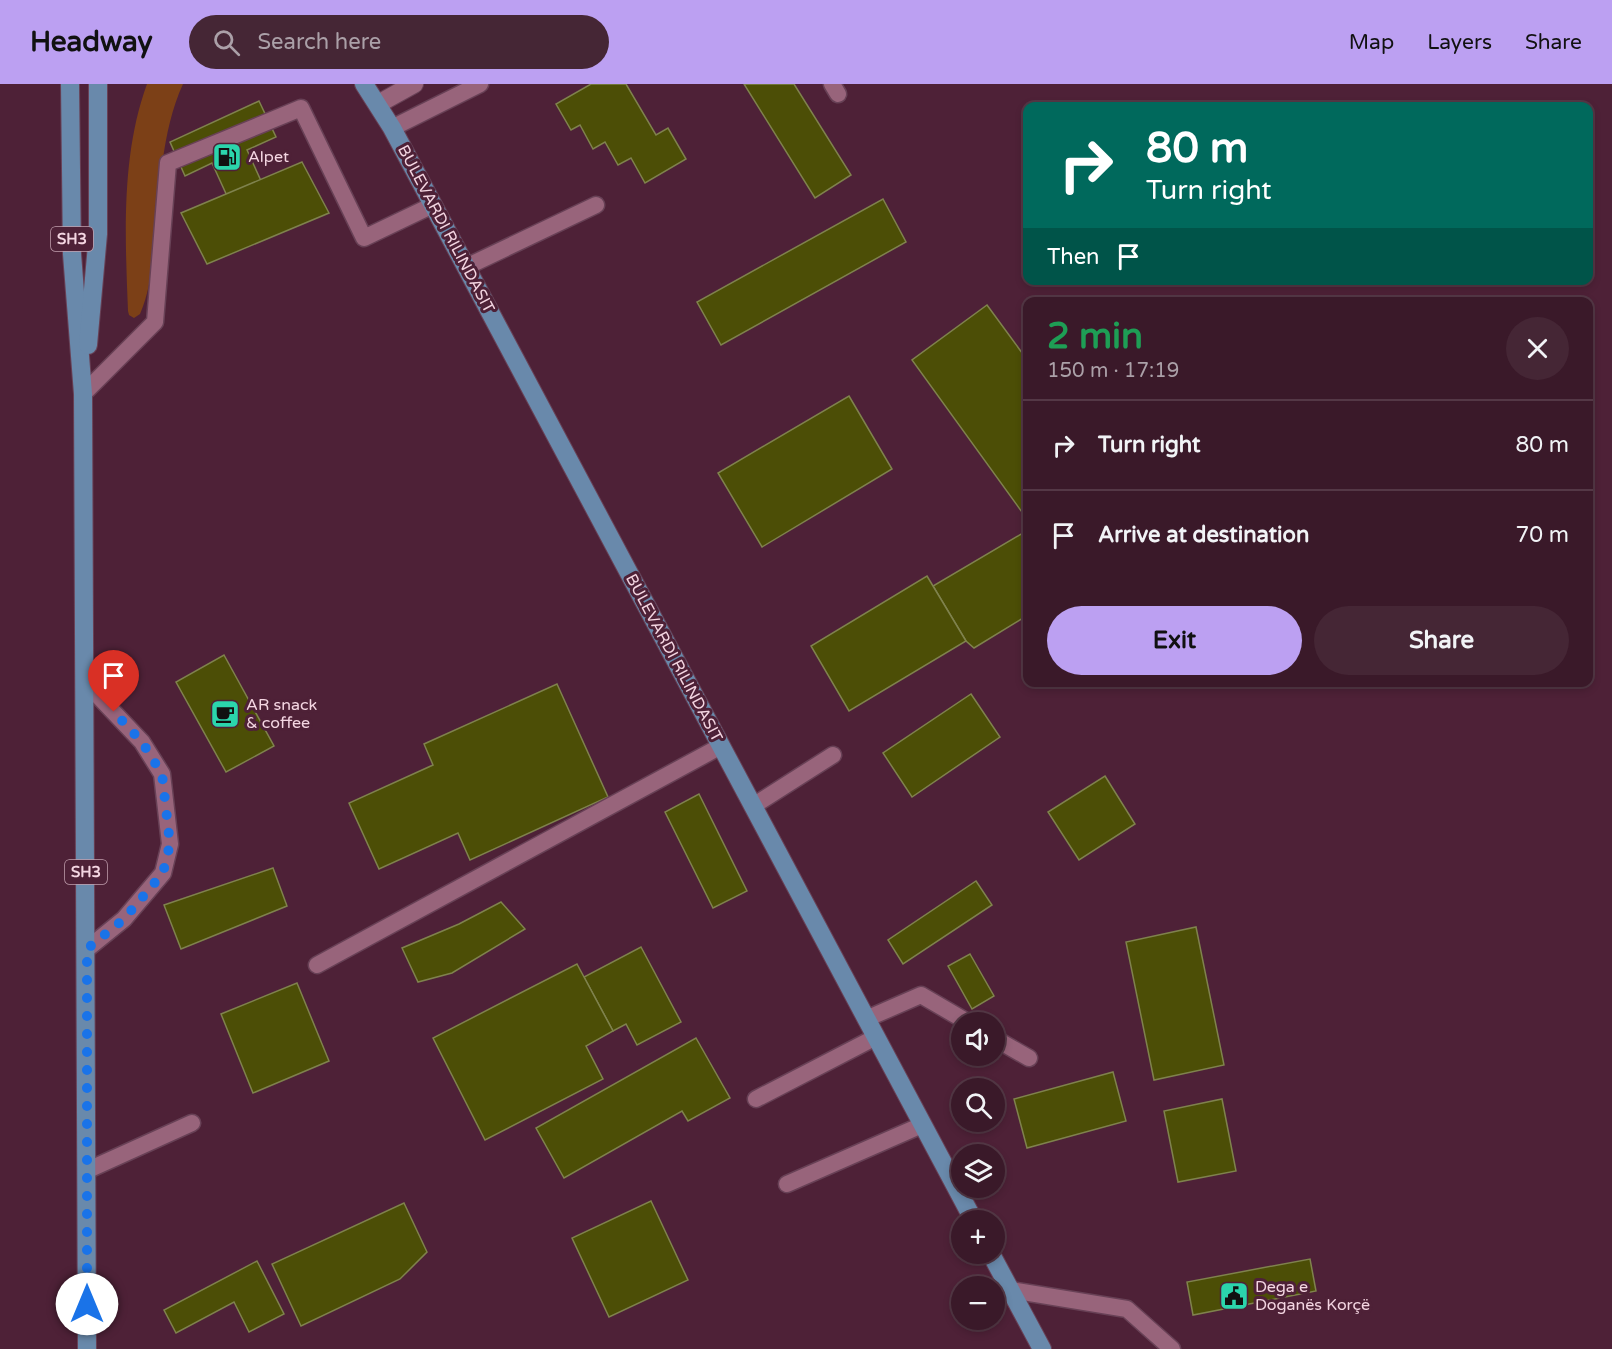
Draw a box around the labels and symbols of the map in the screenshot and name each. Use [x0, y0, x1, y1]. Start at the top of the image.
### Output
fuel station icon: Alpet [211, 141, 243, 173]
street label: BULEVARDI RILINDASIT [393, 142, 499, 317]
place label: Alpet [248, 147, 289, 167]
road number: SH3 [51, 227, 93, 251]
street label: BULEVARDI RILINDASIT [621, 571, 727, 746]
pin [88, 650, 139, 712]
place label: AR snack & coffee [246, 695, 317, 733]
cafe icon: AR snack & coffee [209, 698, 241, 730]
road number: SH3 [65, 860, 107, 884]
position arrow [55, 1272, 119, 1336]
place label: Dega e Doganës Korçë [1255, 1277, 1370, 1315]
public building icon: Dega e Doganës Korçë [1218, 1280, 1250, 1312]

